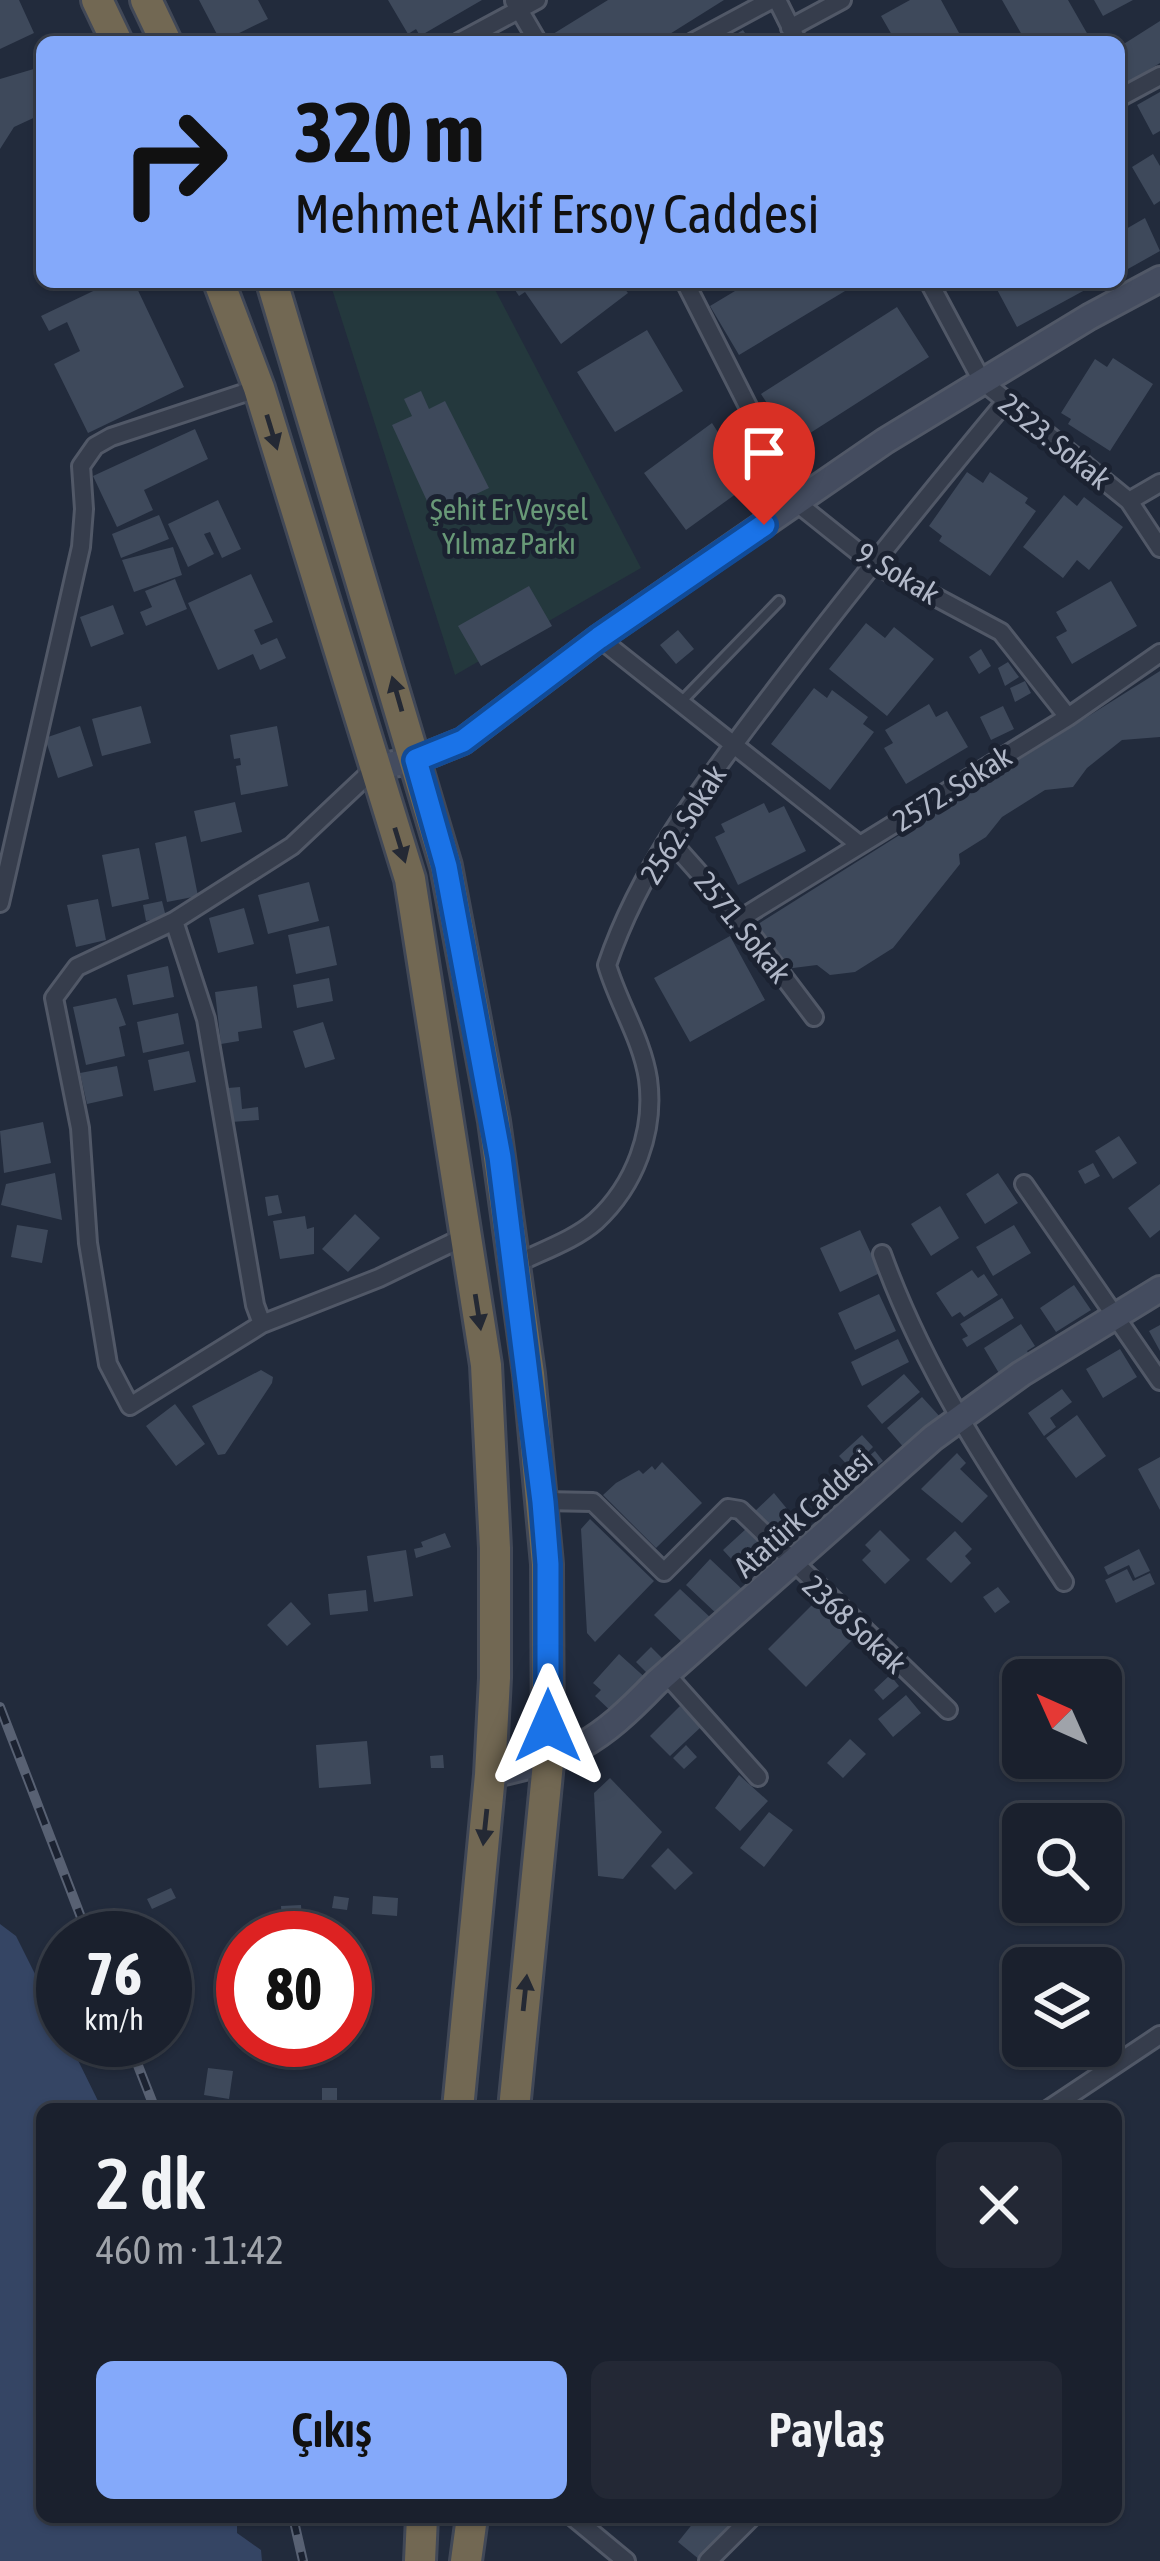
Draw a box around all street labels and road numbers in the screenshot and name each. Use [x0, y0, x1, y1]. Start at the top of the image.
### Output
street label: 2523. Sokak [993, 386, 1117, 496]
street label: 9. Sokak [850, 535, 946, 611]
street label: 2572. Sokak [887, 738, 1017, 838]
street label: 2562. Sokak [633, 759, 733, 889]
street label: 2571. Sokak [688, 865, 798, 989]
street label: Atatürk Caddesi [727, 1442, 879, 1584]
street label: 2368 Sokak [797, 1568, 913, 1680]

